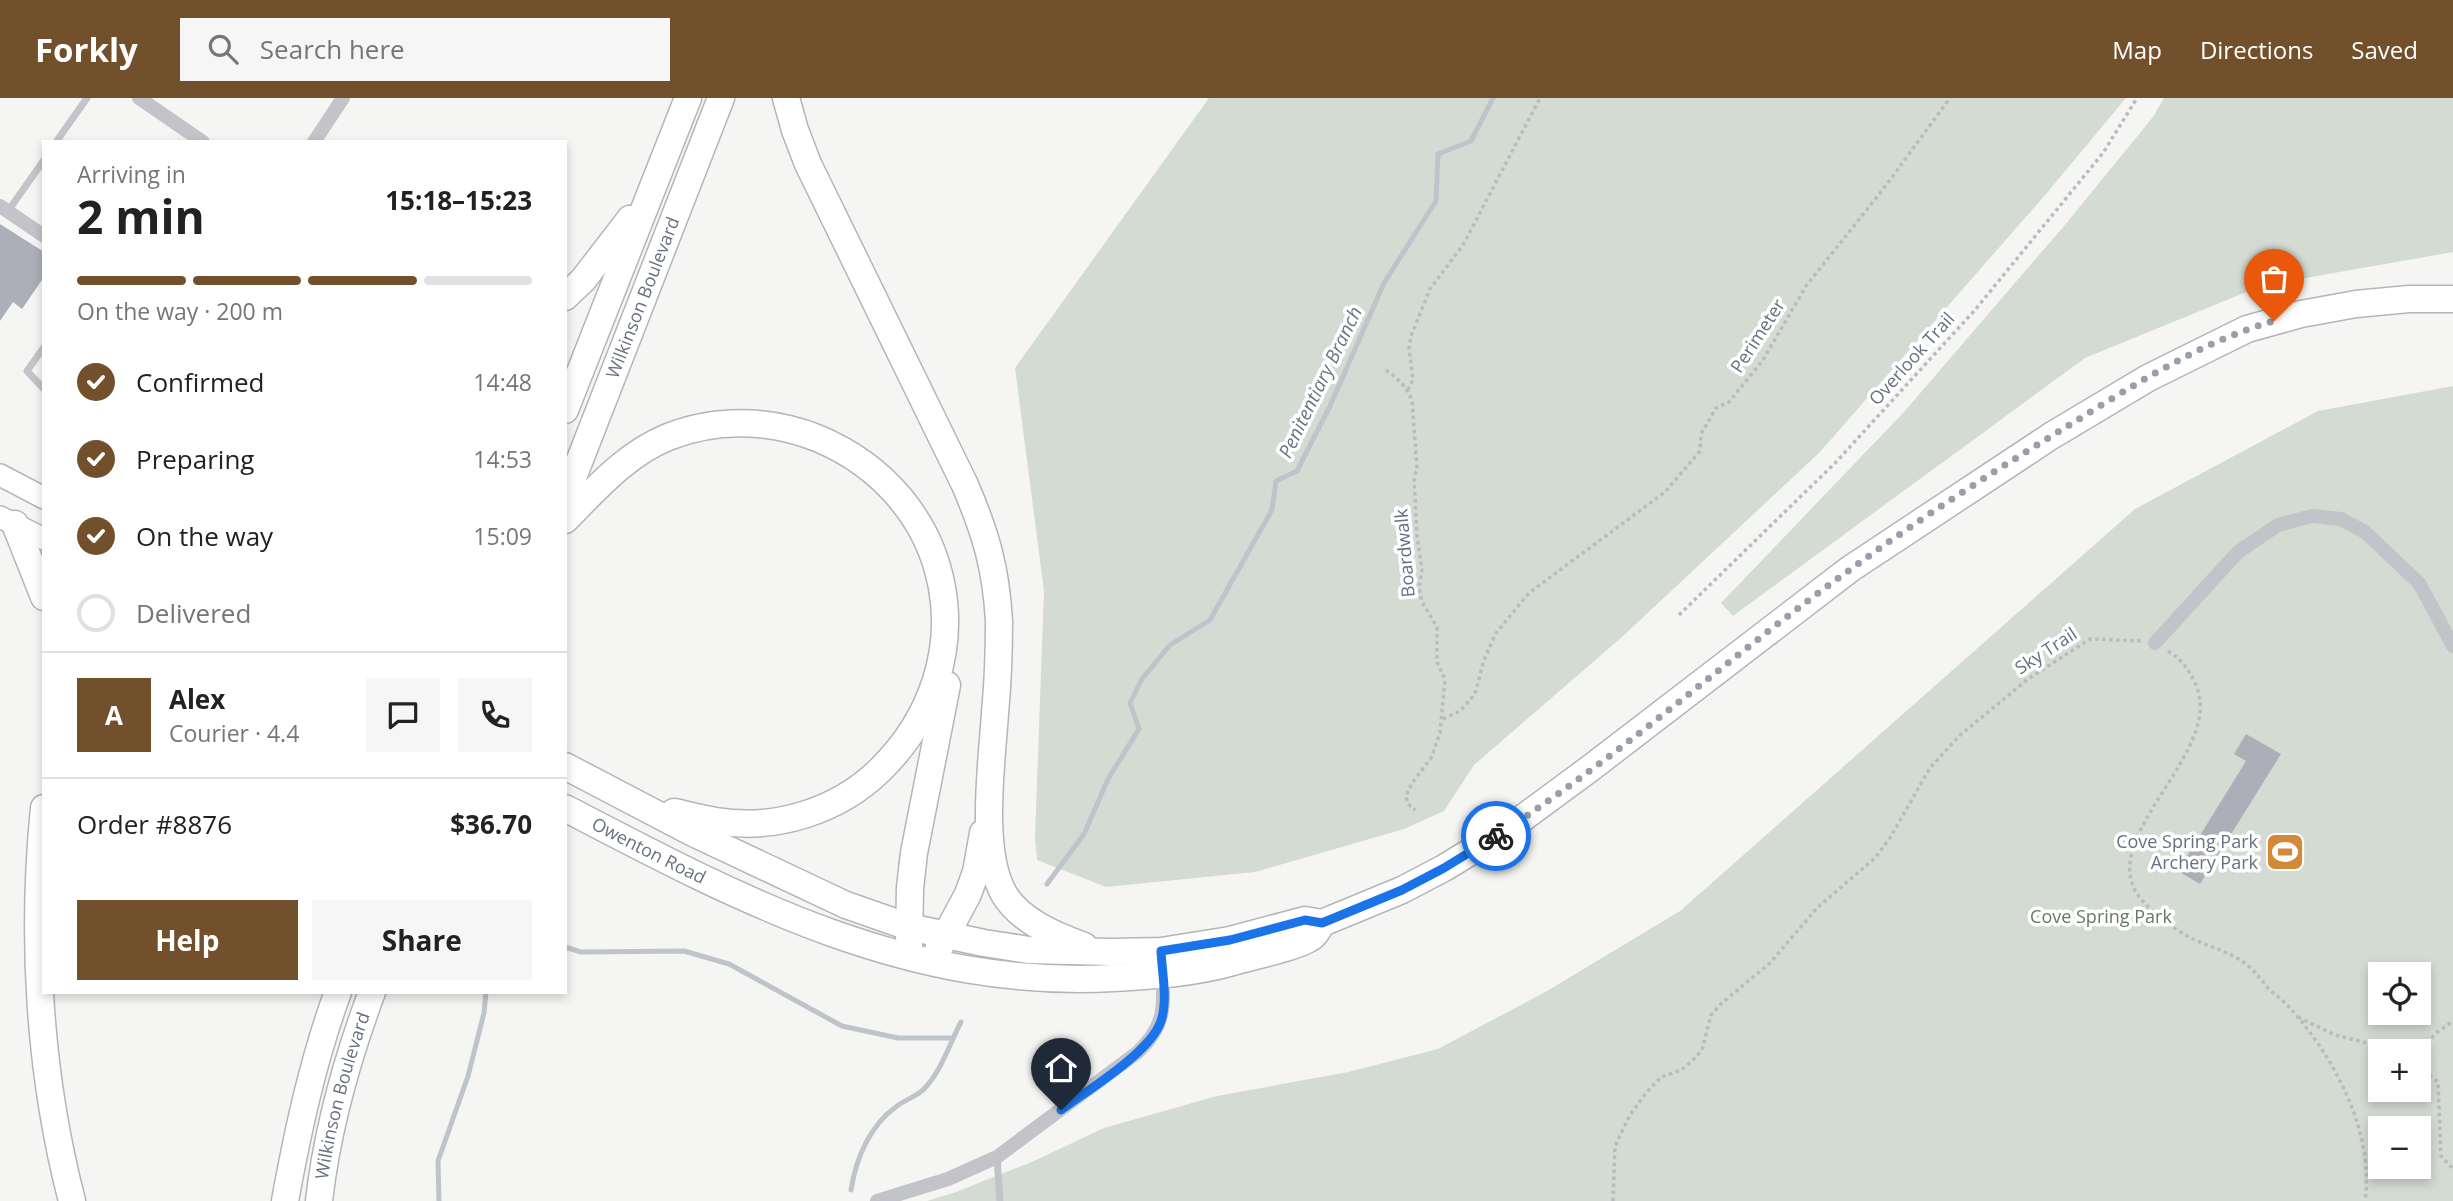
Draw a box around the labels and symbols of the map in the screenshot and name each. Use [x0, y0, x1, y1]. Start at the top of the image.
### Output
street label: Wilkinson Boulevard [600, 213, 685, 382]
pin [2244, 249, 2304, 321]
street label: Perimeter [1724, 293, 1790, 377]
water label: Penitentiary Branch [1272, 302, 1368, 462]
street label: Overlook Trail [1863, 307, 1959, 410]
street label: Boardwalk [1388, 507, 1420, 598]
street label: Sky Trail [2010, 621, 2081, 679]
courier [1461, 801, 1531, 871]
street label: Owenton Road [588, 811, 710, 889]
place label: Cove Spring Park Archery Park [2116, 829, 2259, 874]
sports icon: Cove Spring Park Archery Park [2264, 831, 2306, 873]
park label: Cove Spring Park [2030, 904, 2172, 928]
street label: Wilkinson Boulevard [309, 1009, 375, 1181]
pin [1031, 1038, 1091, 1110]

